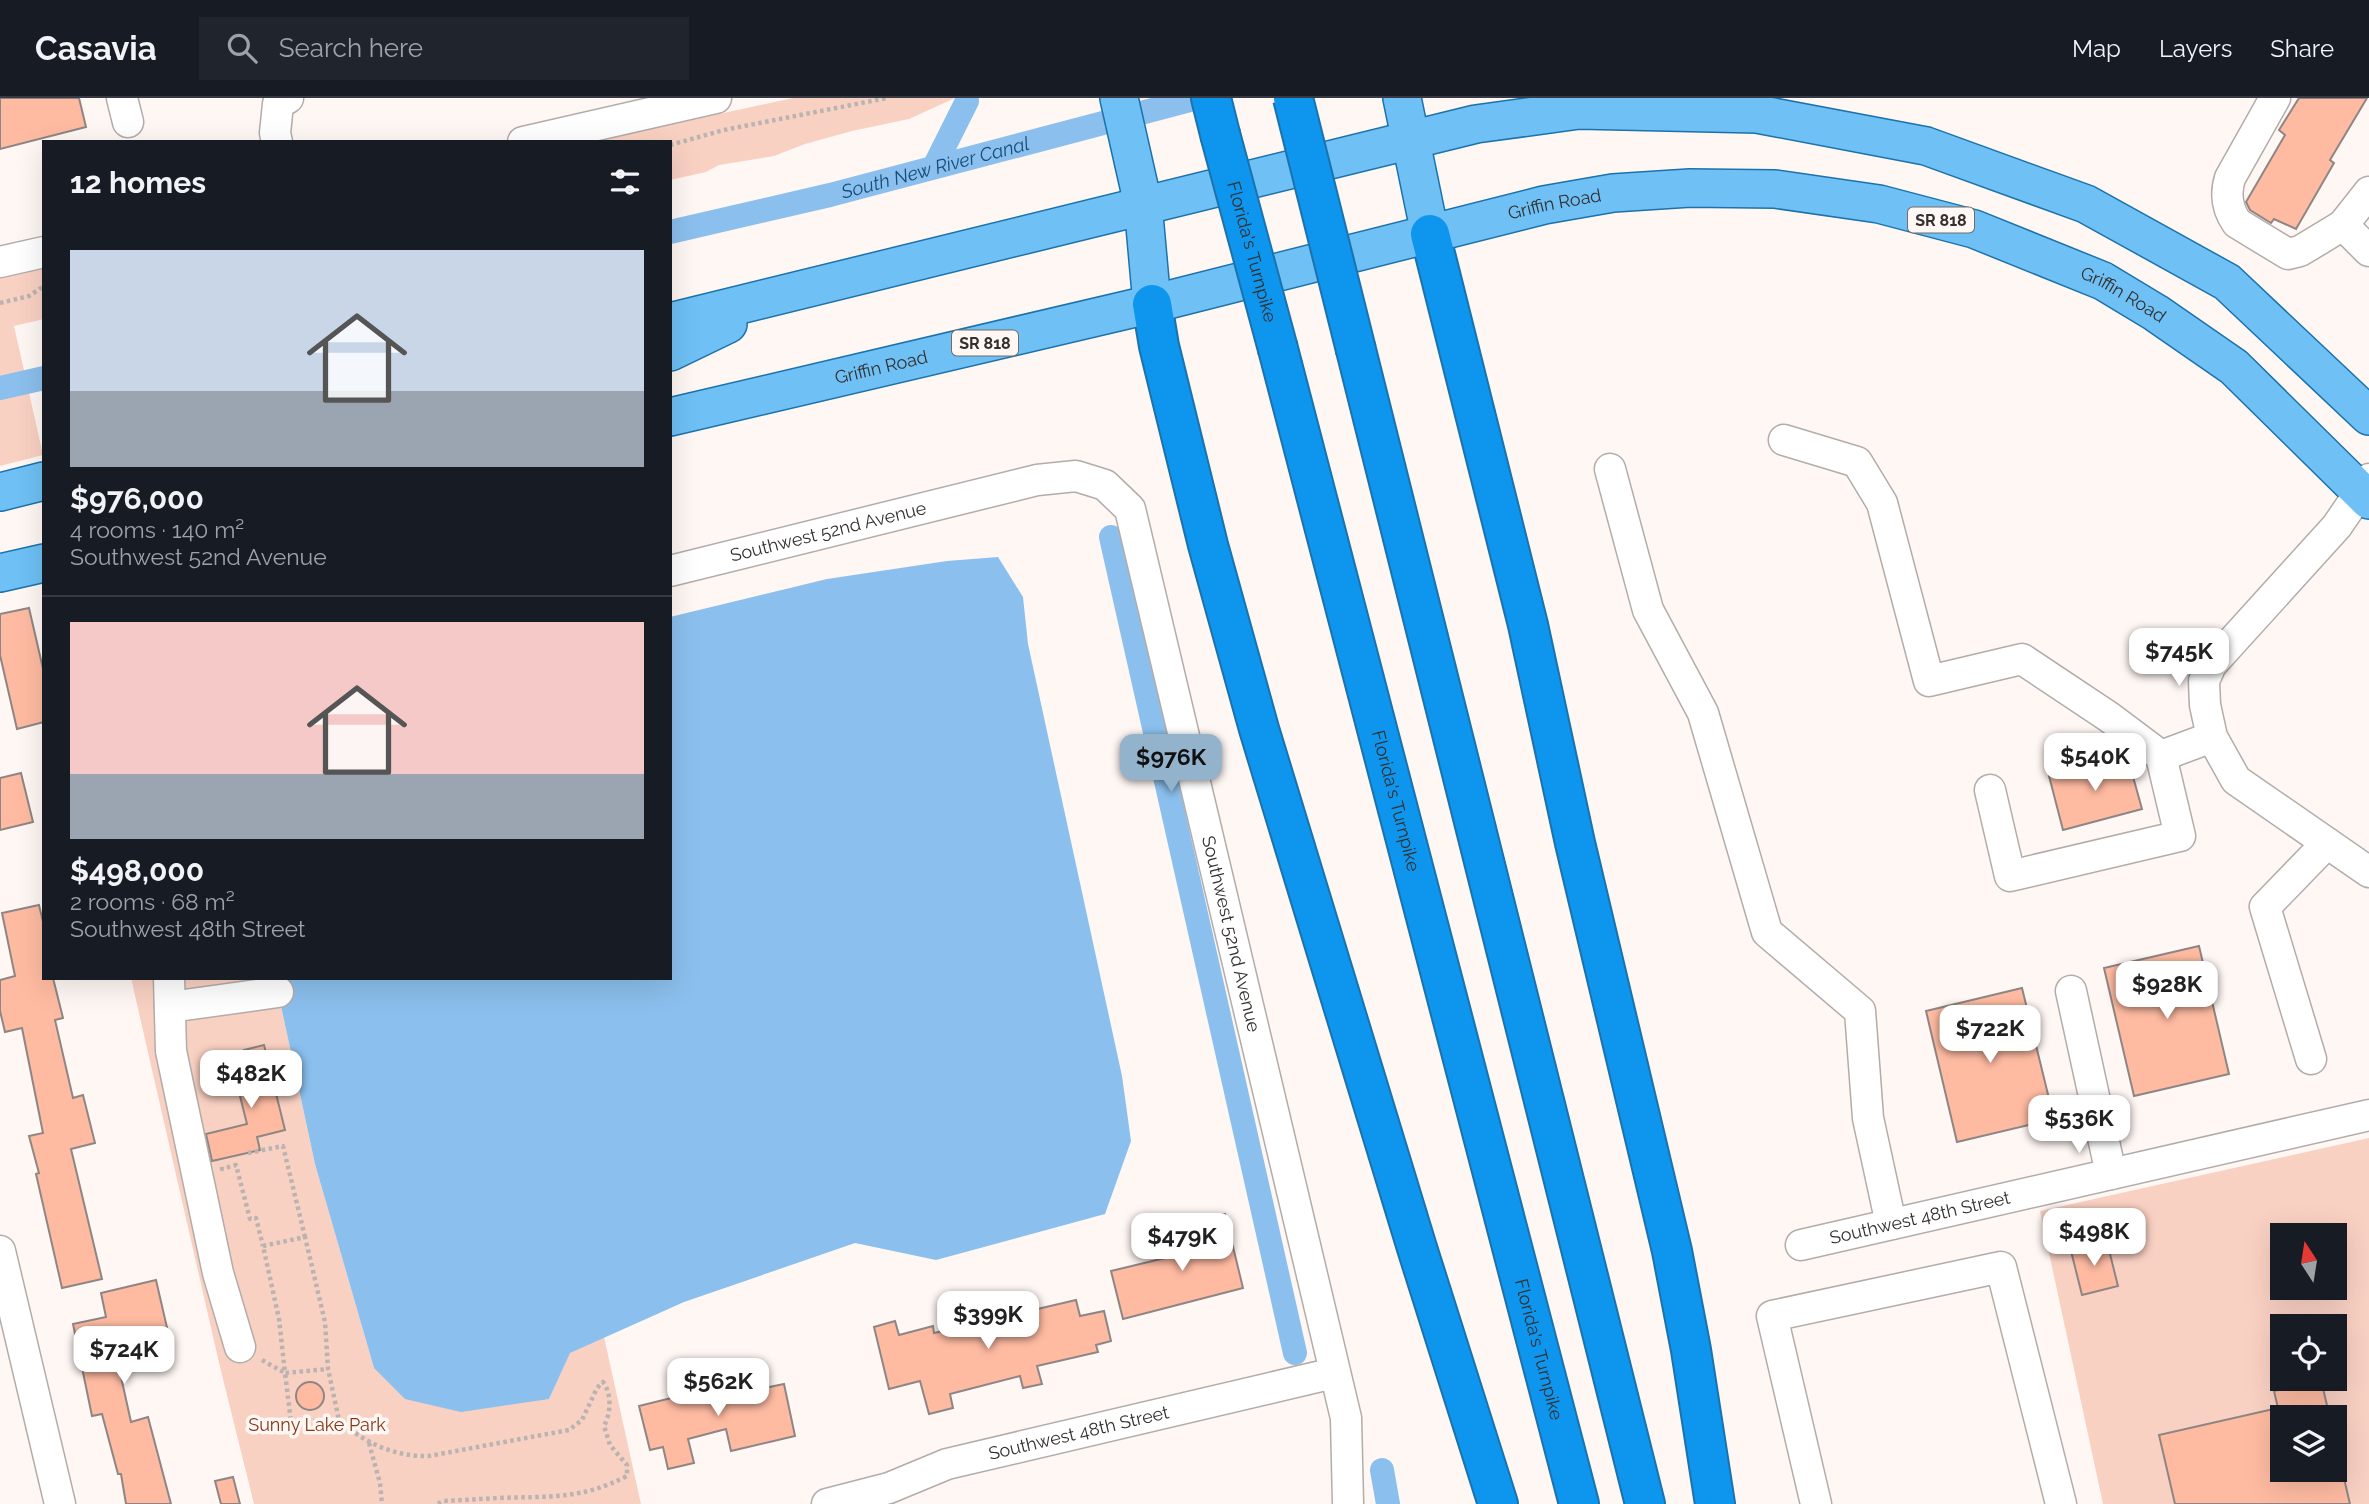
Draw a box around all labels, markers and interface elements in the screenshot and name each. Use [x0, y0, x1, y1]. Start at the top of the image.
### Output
search box [199, 17, 689, 80]
text: Casavia [35, 29, 157, 68]
icon: search [223, 29, 261, 67]
text: Search here [279, 33, 423, 63]
text: Map [2072, 34, 2121, 63]
text: Layers [2159, 34, 2232, 63]
text: Share [2270, 34, 2334, 63]
water label: South New River Canal [838, 132, 1032, 203]
icon: filters [606, 163, 644, 201]
text: 12 homes [70, 165, 206, 200]
street label: Florida's Turnpike [1223, 179, 1281, 325]
street label: Griffin Road [1506, 184, 1603, 224]
road number: SR 818 [1908, 208, 1974, 232]
street label: Griffin Road [2078, 262, 2170, 327]
icon: home [294, 295, 420, 421]
road number: SR 818 [952, 330, 1018, 356]
street label: Griffin Road [833, 346, 930, 388]
text: $976,000 [70, 481, 204, 516]
street label: Southwest 52nd Avenue [728, 497, 929, 566]
text: 4 rooms · 140 m² [70, 516, 244, 543]
text: Southwest 52nd Avenue [70, 543, 327, 570]
pin: $745K [2130, 628, 2228, 688]
text: $745K [2145, 637, 2213, 664]
icon: home [294, 667, 420, 793]
street label: Florida's Turnpike [1368, 728, 1425, 874]
pin: $976K [1122, 734, 1220, 794]
pin: $540K [2046, 734, 2144, 793]
text: $540K [2060, 742, 2130, 769]
text: $976K [1136, 743, 1206, 770]
street label: Southwest 52nd Avenue [1198, 833, 1265, 1034]
text: $498,000 [70, 853, 204, 888]
text: 2 rooms · 68 m² [70, 888, 235, 915]
text: Southwest 48th Street [70, 915, 306, 942]
pin: $928K [2118, 962, 2216, 1021]
text: $928K [2132, 970, 2202, 997]
pin: $722K [1941, 1006, 2039, 1065]
text: $722K [1956, 1014, 2024, 1041]
pin: $482K [202, 1051, 300, 1110]
text: $482K [216, 1059, 286, 1086]
pin: $536K [2030, 1096, 2128, 1155]
text: $536K [2044, 1104, 2114, 1131]
street label: Southwest 48th Street [1828, 1186, 2012, 1248]
pin: $498K [2045, 1208, 2143, 1268]
pin: $479K [1133, 1214, 1231, 1273]
text: $498K [2059, 1217, 2129, 1244]
text: $479K [1147, 1222, 1217, 1249]
north arrow [2270, 1223, 2347, 1300]
map controls [2270, 1223, 2347, 1482]
street label: Florida's Turnpike [1511, 1277, 1568, 1423]
pin: $399K [939, 1292, 1037, 1351]
text: $399K [953, 1300, 1023, 1327]
button: locate [2270, 1314, 2347, 1391]
pin: $724K [75, 1326, 173, 1386]
text: $724K [90, 1335, 158, 1362]
pin: $562K [669, 1358, 767, 1418]
text: $562K [683, 1367, 753, 1394]
street label: Southwest 48th Street [986, 1401, 1171, 1464]
button: layers [2270, 1405, 2347, 1482]
park label: Sunny Lake Park [248, 1414, 386, 1435]

